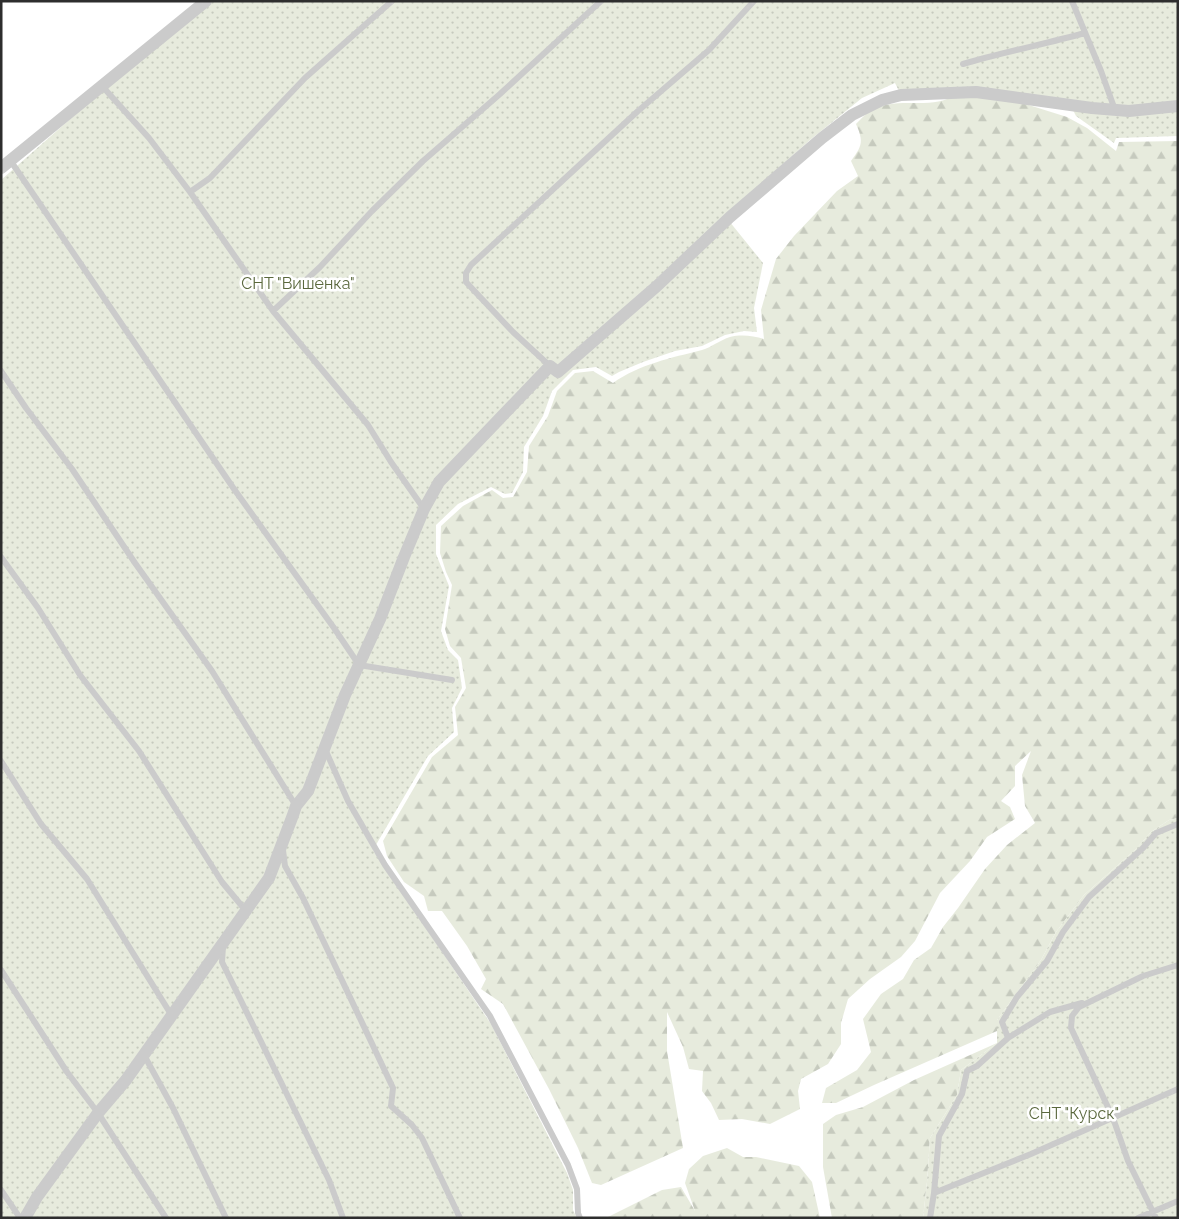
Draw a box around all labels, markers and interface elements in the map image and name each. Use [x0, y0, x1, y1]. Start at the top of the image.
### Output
park label: СНТ "Вишенка" [241, 274, 355, 293]
park label: СНТ "Курск" [1029, 1104, 1119, 1123]

